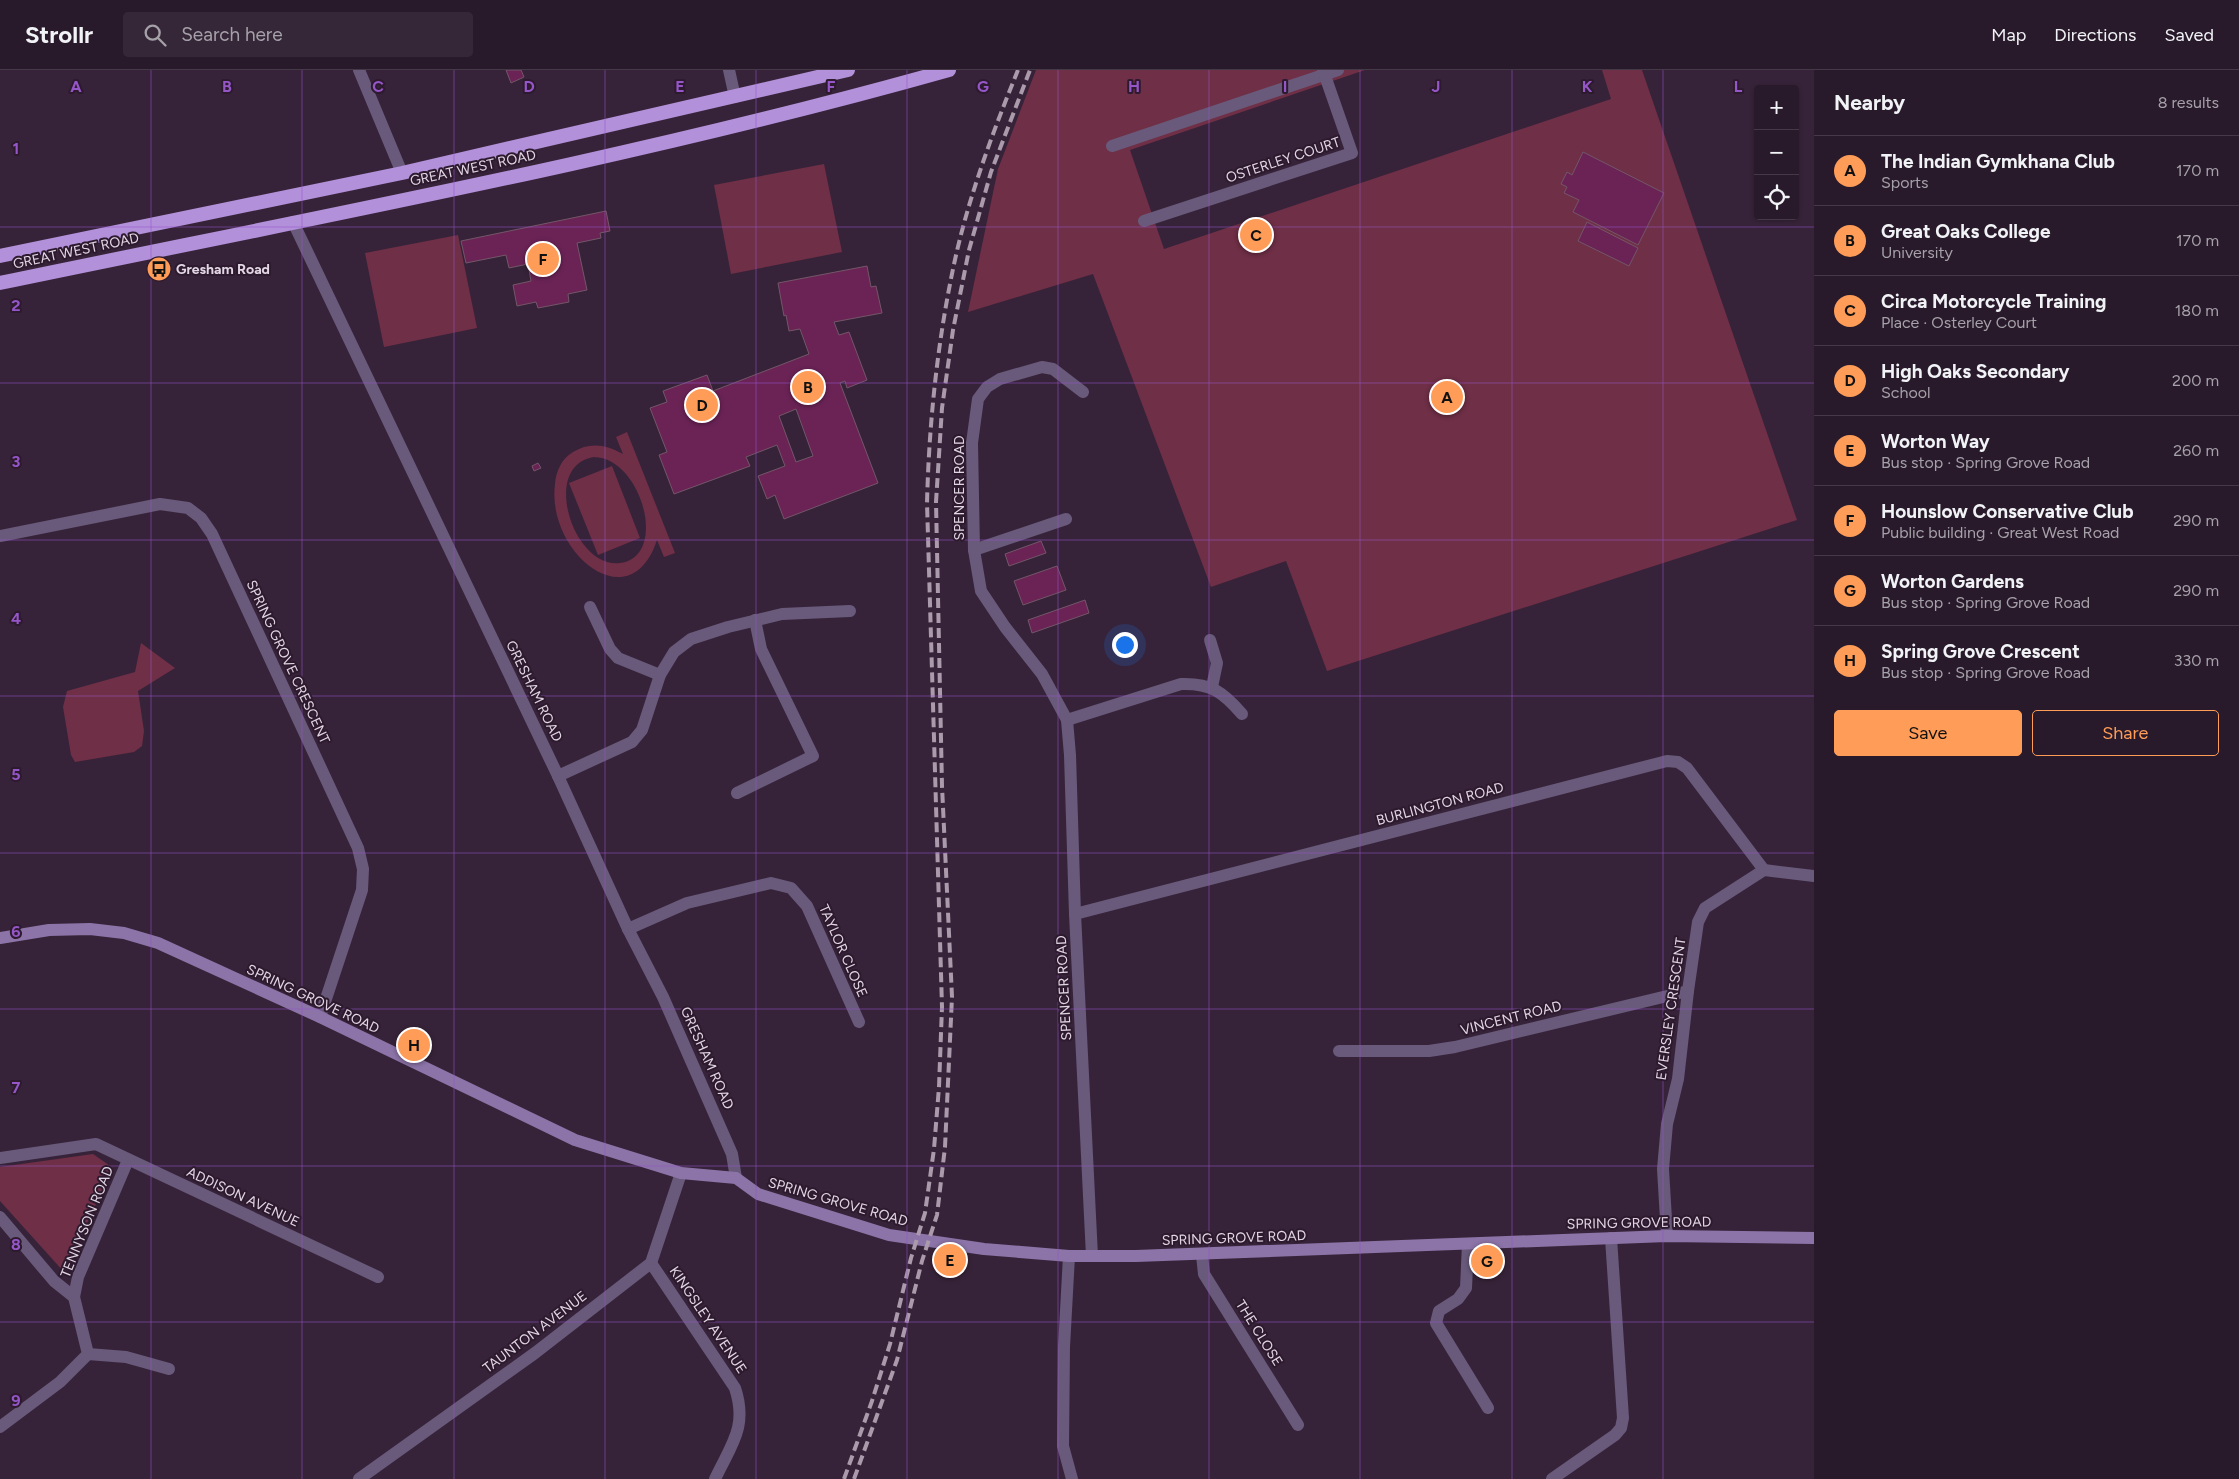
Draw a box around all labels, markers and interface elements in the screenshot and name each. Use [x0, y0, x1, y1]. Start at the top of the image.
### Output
search box [123, 12, 473, 57]
text: Strollr [25, 20, 93, 49]
icon: search [141, 21, 169, 49]
text: Search here [181, 23, 283, 46]
text: Map [1991, 24, 2026, 46]
text: Directions [2054, 24, 2136, 46]
text: Saved [2164, 24, 2214, 46]
text: A [70, 77, 82, 96]
text: B [222, 77, 232, 96]
text: C [372, 77, 384, 96]
text: D [523, 77, 535, 96]
text: E [675, 77, 685, 96]
text: F [827, 77, 836, 96]
text: G [977, 77, 989, 96]
text: H [1128, 77, 1140, 96]
text: I [1283, 77, 1287, 96]
text: J [1432, 77, 1440, 96]
text: K [1582, 77, 1593, 96]
text: L [1734, 77, 1743, 96]
map controls [1754, 85, 1799, 220]
button: + [1754, 85, 1799, 130]
text: Nearby [1834, 90, 1905, 115]
text: 8 results [2158, 93, 2219, 112]
button: − [1754, 130, 1799, 175]
street label: OSTERLEY COURT [1224, 133, 1342, 186]
text: 1 [13, 139, 19, 158]
street label: GREAT WEST ROAD [408, 146, 538, 190]
text: The Indian Gymkhana Club [1881, 150, 2115, 173]
text: A [1844, 161, 1856, 180]
text: 170 m [2176, 161, 2219, 180]
text: Sports [1881, 173, 1928, 192]
button: locate [1754, 175, 1799, 220]
pin: C [1240, 216, 1272, 254]
text: Great Oaks College [1881, 220, 2050, 243]
street label: GREAT WEST ROAD [11, 229, 141, 273]
text: B [1845, 231, 1855, 250]
text: 170 m [2176, 231, 2219, 250]
pin: F [527, 240, 559, 278]
text: University [1881, 243, 1953, 262]
bus stop icon: Gresham Road [146, 256, 172, 282]
place label: Gresham Road [176, 261, 270, 278]
text: Circa Motorcycle Training [1881, 290, 2106, 313]
text: 2 [11, 296, 21, 315]
text: C [1844, 301, 1856, 320]
text: 180 m [2175, 301, 2219, 320]
text: Place · Osterley Court [1881, 313, 2037, 332]
text: High Oaks Secondary [1881, 360, 2070, 383]
pin: B [792, 368, 824, 406]
text: D [1844, 371, 1856, 390]
text: 200 m [2172, 371, 2219, 390]
pin: A [1431, 378, 1463, 416]
text: School [1881, 383, 1931, 402]
pin: D [686, 386, 718, 424]
text: Worton Way [1881, 430, 1990, 453]
street label: SPENCER ROAD [951, 435, 968, 541]
text: E [1845, 441, 1855, 460]
text: 260 m [2173, 441, 2219, 460]
text: 3 [12, 452, 21, 471]
text: Bus stop · Spring Grove Road [1881, 453, 2090, 472]
text: Hounslow Conservative Club [1881, 500, 2133, 523]
text: F [1846, 511, 1854, 530]
text: 290 m [2173, 511, 2219, 530]
text: Public building · Great West Road [1881, 523, 2119, 542]
text: Worton Gardens [1881, 570, 2024, 593]
street label: SPRING GROVE CRESCENT [243, 578, 334, 747]
text: G [1844, 581, 1856, 600]
text: 290 m [2173, 581, 2219, 600]
text: Bus stop · Spring Grove Road [1881, 593, 2090, 612]
text: 4 [11, 609, 21, 628]
your location [1112, 632, 1138, 658]
street label: GRESHAM ROAD [502, 638, 566, 744]
text: Spring Grove Crescent [1881, 640, 2080, 663]
text: H [1844, 651, 1856, 670]
text: 330 m [2174, 651, 2219, 670]
text: Bus stop · Spring Grove Road [1881, 663, 2090, 682]
button: Save [1834, 710, 2022, 756]
button: Share [2032, 710, 2219, 756]
text: 5 [11, 765, 21, 784]
street label: BURLINGTON ROAD [1374, 779, 1506, 829]
street label: TAYLOR CLOSE [815, 902, 871, 1000]
text: 6 [11, 922, 21, 941]
street label: SPENCER ROAD [1053, 935, 1075, 1041]
street label: EVERSLEY CRESCENT [1653, 936, 1689, 1081]
street label: SPRING GROVE ROAD [244, 961, 382, 1037]
street label: VINCENT ROAD [1459, 997, 1563, 1039]
street label: GRESHAM ROAD [677, 1004, 737, 1112]
pin: H [398, 1026, 430, 1064]
text: 7 [12, 1078, 21, 1097]
street label: ADDISON AVENUE [184, 1163, 302, 1231]
street label: TENNYSON ROAD [57, 1164, 117, 1280]
street label: SPRING GROVE ROAD [766, 1174, 910, 1230]
street label: SPRING GROVE ROAD [1567, 1213, 1711, 1233]
street label: SPRING GROVE ROAD [1161, 1227, 1307, 1249]
text: 8 [11, 1235, 21, 1254]
pin: E [934, 1241, 966, 1279]
pin: G [1471, 1242, 1503, 1280]
street label: KINGSLEY AVENUE [666, 1263, 750, 1377]
street label: TAUNTON AVENUE [480, 1287, 590, 1377]
street label: THE CLOSE [1232, 1297, 1286, 1369]
text: 9 [11, 1391, 21, 1410]

